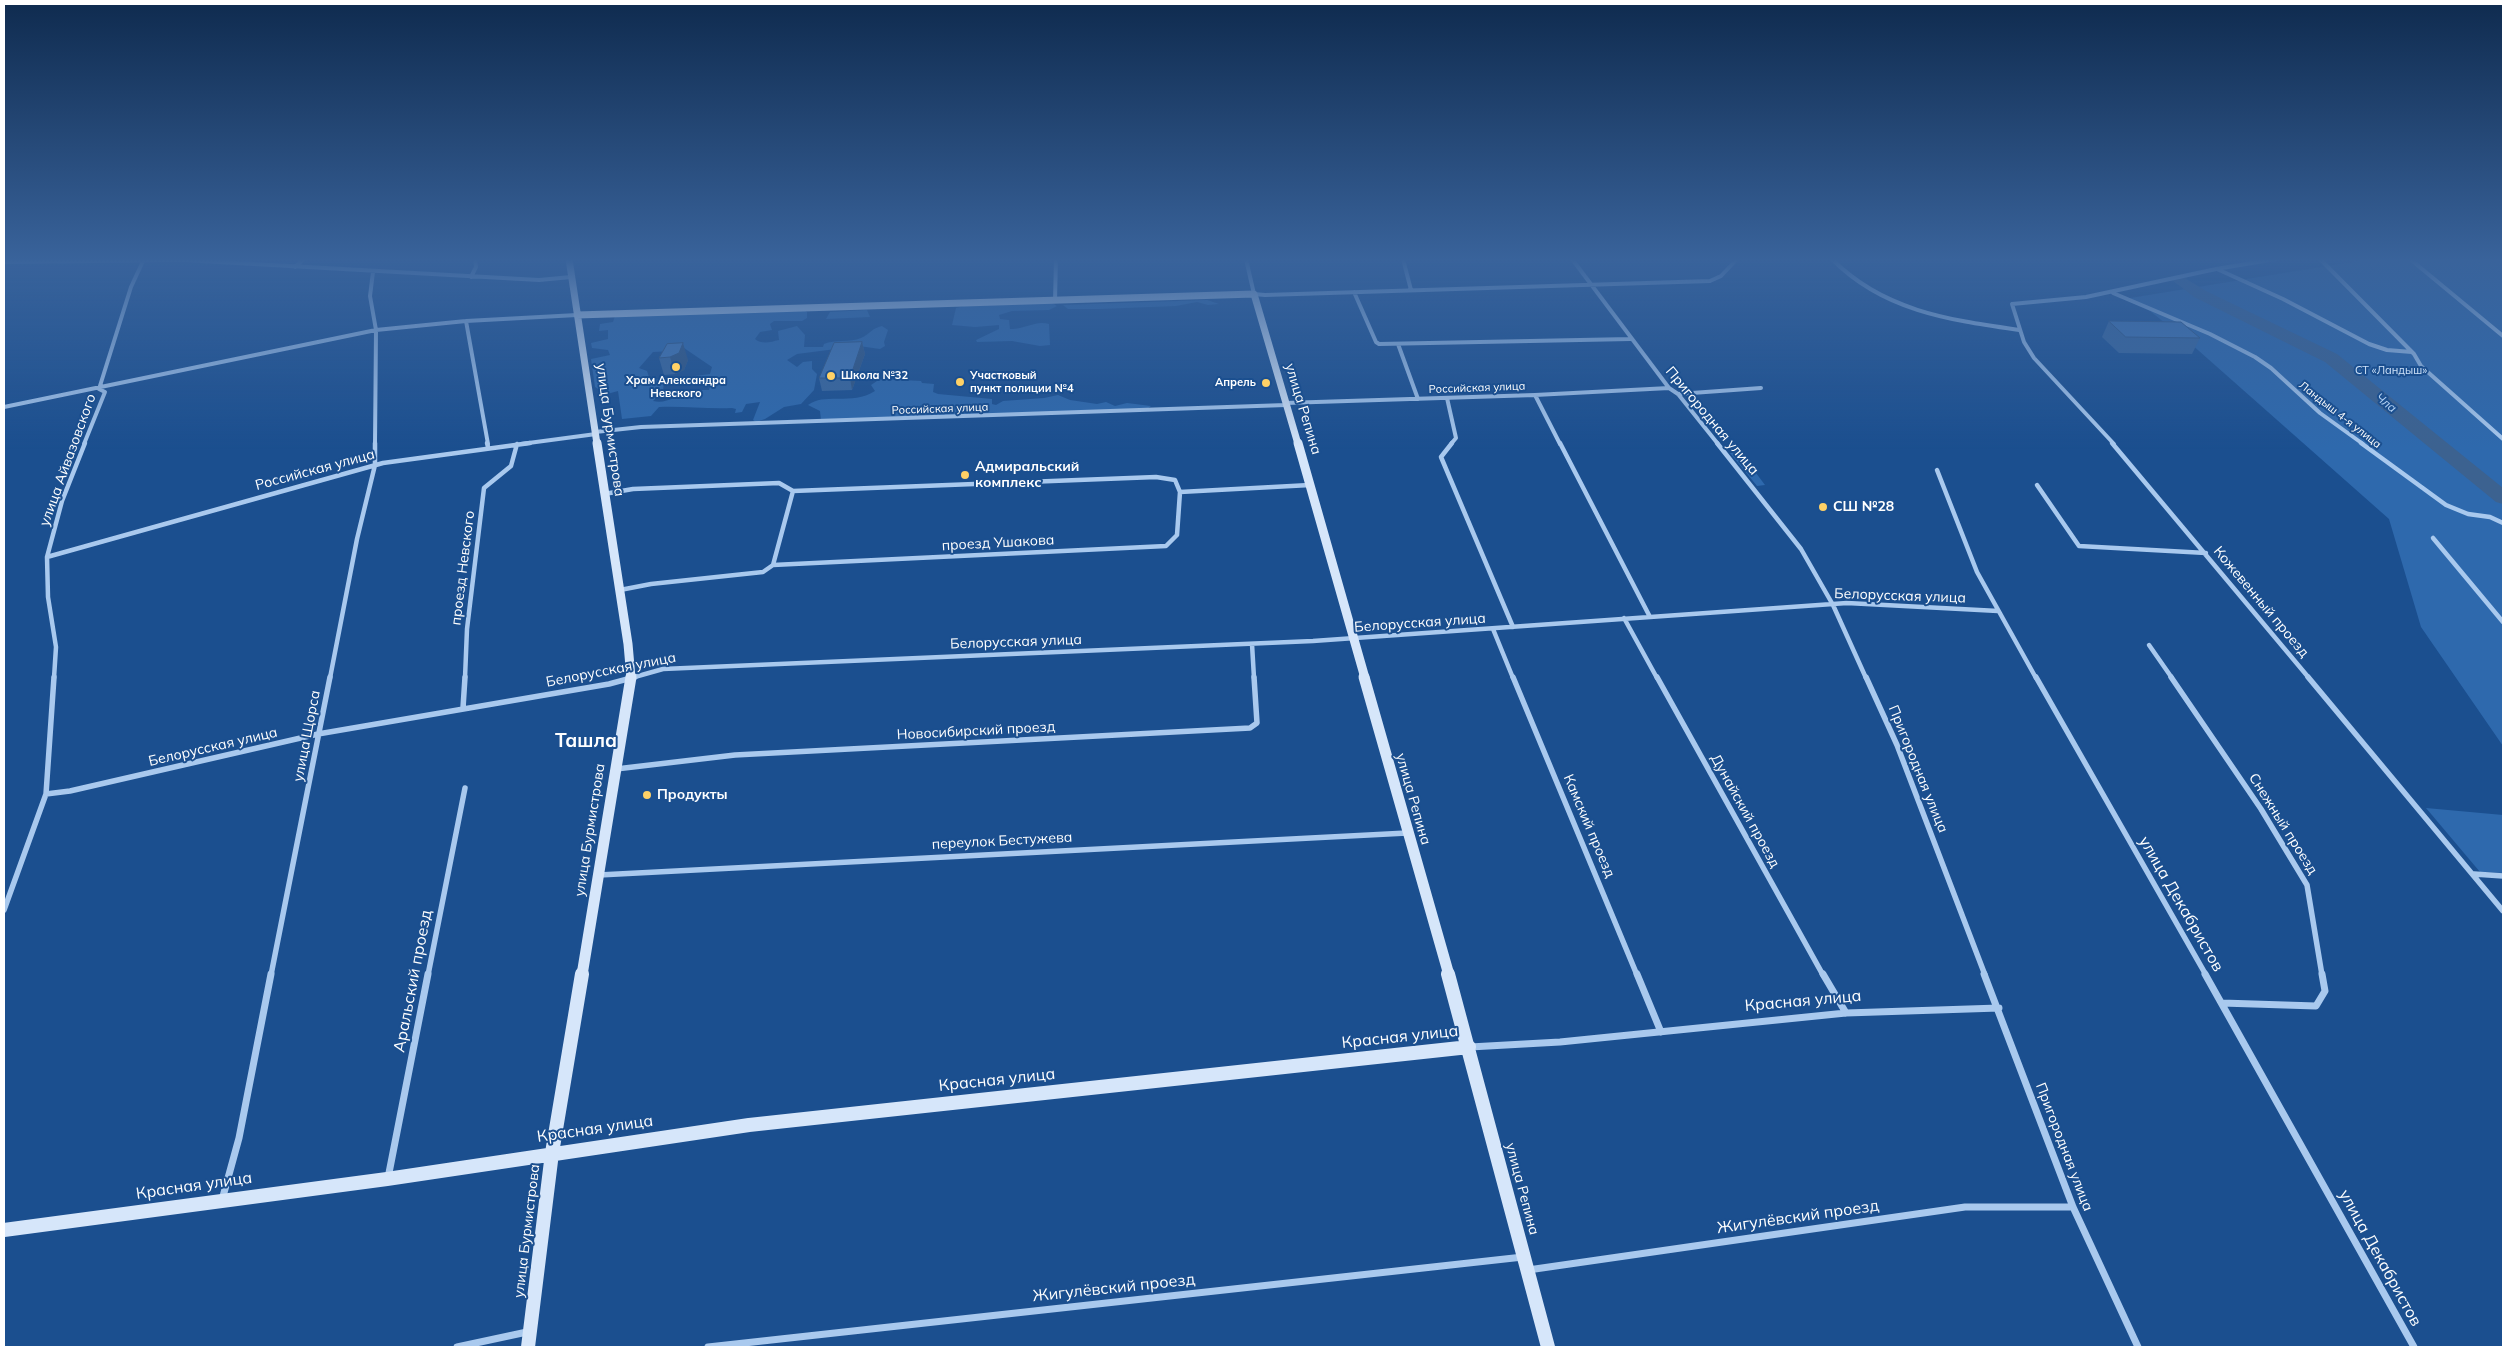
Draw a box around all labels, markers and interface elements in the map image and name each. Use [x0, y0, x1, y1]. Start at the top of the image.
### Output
marker: Храм Александра Невского [670, 361, 682, 373]
street label: улица Репина [1281, 361, 1325, 457]
street label: улица Бурмистрова [592, 362, 628, 498]
street label: Пригородная улица [1662, 363, 1762, 479]
park label: СТ «Ландыш» [2355, 364, 2427, 378]
place label: Школа №32 [841, 369, 908, 383]
place label: Участковый пункт полиции №4 [970, 369, 1073, 395]
marker: Школа №32 [825, 370, 837, 382]
place label: Храм Александра Невского [626, 374, 726, 400]
marker: Участковый пункт полиции №4 [954, 376, 966, 388]
place label: Апрель [1215, 376, 1256, 390]
marker: Апрель [1260, 377, 1272, 389]
street label: Ландыш 4-я улица [2296, 379, 2384, 451]
street label: Российская улица [1428, 380, 1526, 396]
water label: Чла [2373, 390, 2399, 416]
street label: улица Айвазовского [36, 392, 100, 528]
street label: Российская улица [891, 401, 989, 417]
street label: Российская улица [253, 446, 377, 494]
place label: Адмиральский комплекс [975, 459, 1079, 492]
marker: Адмиральский комплекс [959, 469, 971, 481]
place label: СШ №28 [1833, 499, 1894, 515]
marker: СШ №28 [1817, 501, 1829, 513]
street label: проезд Невского [448, 510, 478, 626]
street label: проезд Ушакова [941, 532, 1055, 554]
street label: Кожевенный проезд [2210, 543, 2312, 661]
street label: Белорусская улица [1834, 585, 1966, 607]
street label: Белорусская улица [1354, 610, 1486, 636]
street label: Белорусская улица [950, 631, 1082, 653]
street label: Белорусская улица [545, 649, 677, 691]
street label: улица Щорса [290, 689, 324, 783]
street label: Пригородная улица [1885, 703, 1951, 835]
street label: Новосибирский проезд [896, 718, 1056, 744]
street label: Белорусская улица [147, 724, 279, 770]
district label: Ташла [555, 730, 617, 752]
street label: улица Репина [1392, 751, 1434, 847]
street label: Дунайский проезд [1707, 751, 1783, 871]
street label: улица Бурмистрова [571, 762, 609, 898]
street label: Снежный проезд [2245, 770, 2321, 878]
street label: Камский проезд [1560, 772, 1618, 880]
place label: Продукты [657, 787, 728, 803]
marker: Продукты [641, 789, 653, 801]
street label: переулок Бестужева [931, 829, 1073, 853]
street label: улица Декабристов [2134, 833, 2228, 975]
street label: Аральский проезд [390, 908, 436, 1054]
street label: Красная улица [1744, 986, 1862, 1016]
street label: Красная улица [1341, 1021, 1459, 1053]
street label: Красная улица [938, 1064, 1056, 1096]
street label: Пригородная улица [2032, 1080, 2096, 1214]
street label: Красная улица [536, 1111, 654, 1147]
street label: улица Репина [1502, 1141, 1542, 1237]
street label: улица Бурмистрова [510, 1163, 544, 1299]
street label: Красная улица [135, 1168, 253, 1204]
street label: улица Декабристов [2335, 1186, 2425, 1330]
street label: Жигулёвский проезд [1716, 1196, 1880, 1238]
street label: Жигулёвский проезд [1032, 1270, 1196, 1306]

